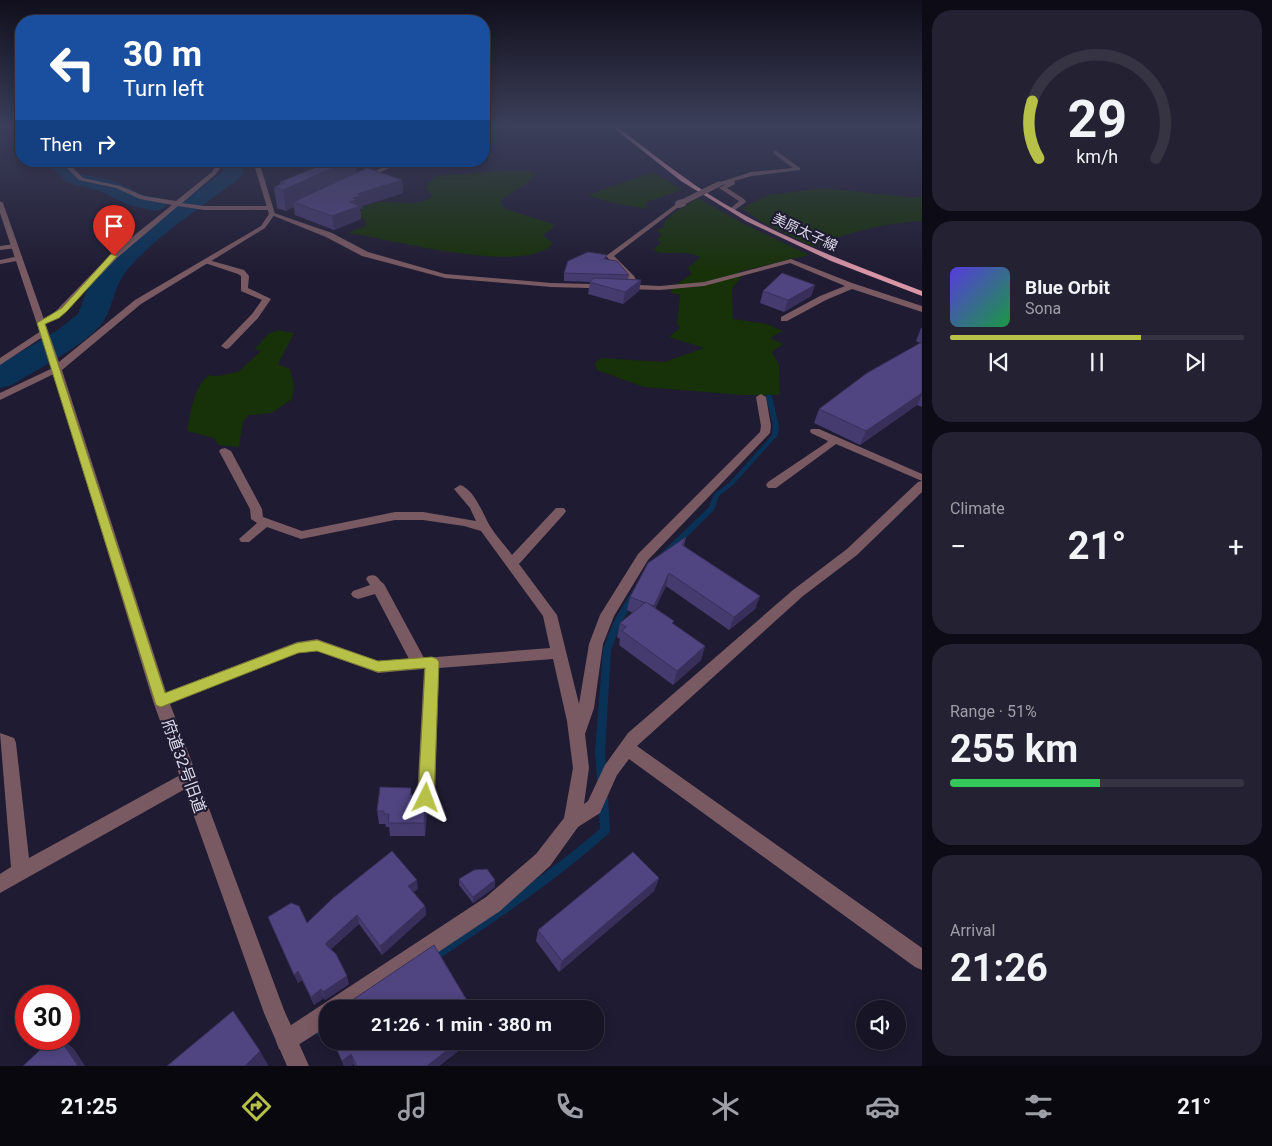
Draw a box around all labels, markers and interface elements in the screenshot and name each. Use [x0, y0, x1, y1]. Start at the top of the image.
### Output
text: 30 m [123, 34, 202, 75]
icon: left [40, 35, 105, 100]
text: Turn left [123, 76, 204, 101]
text: 29 [1067, 89, 1127, 150]
icon: right [92, 130, 120, 158]
text: Then [40, 133, 82, 156]
text: km/h [1076, 146, 1118, 167]
pin [93, 205, 135, 256]
street label: 美原太子線 [770, 210, 840, 254]
icon: arrive [100, 212, 128, 240]
text: Blue Orbit [1025, 276, 1110, 299]
text: Sona [1025, 299, 1061, 318]
icon: previous [985, 348, 1013, 376]
icon: pause [1083, 348, 1111, 376]
icon: next [1181, 348, 1209, 376]
text: Climate [950, 499, 1005, 518]
text: 21° [1068, 524, 1126, 568]
text: − [950, 530, 966, 563]
text: + [1228, 530, 1244, 563]
text: Range · 51% [950, 702, 1037, 721]
street label: 府道32号旧道 [158, 717, 210, 815]
text: 255 km [950, 727, 1078, 771]
position arrow [399, 771, 451, 823]
text: Arrival [950, 921, 995, 940]
text: 21:26 [950, 946, 1048, 990]
speed limit sign: 30 [15, 985, 80, 1050]
map controls [856, 1000, 906, 1050]
button: sound [856, 1000, 906, 1050]
text: 21:26 · 1 min · 380 m [371, 1013, 552, 1036]
icon: directions [239, 1089, 274, 1124]
icon: music [395, 1089, 430, 1124]
icon: phone [552, 1089, 587, 1124]
icon: climate [708, 1089, 743, 1124]
icon: car [865, 1089, 900, 1124]
icon: filters [1021, 1089, 1056, 1124]
text: 21:25 [61, 1094, 117, 1119]
text: 21° [1177, 1094, 1211, 1119]

